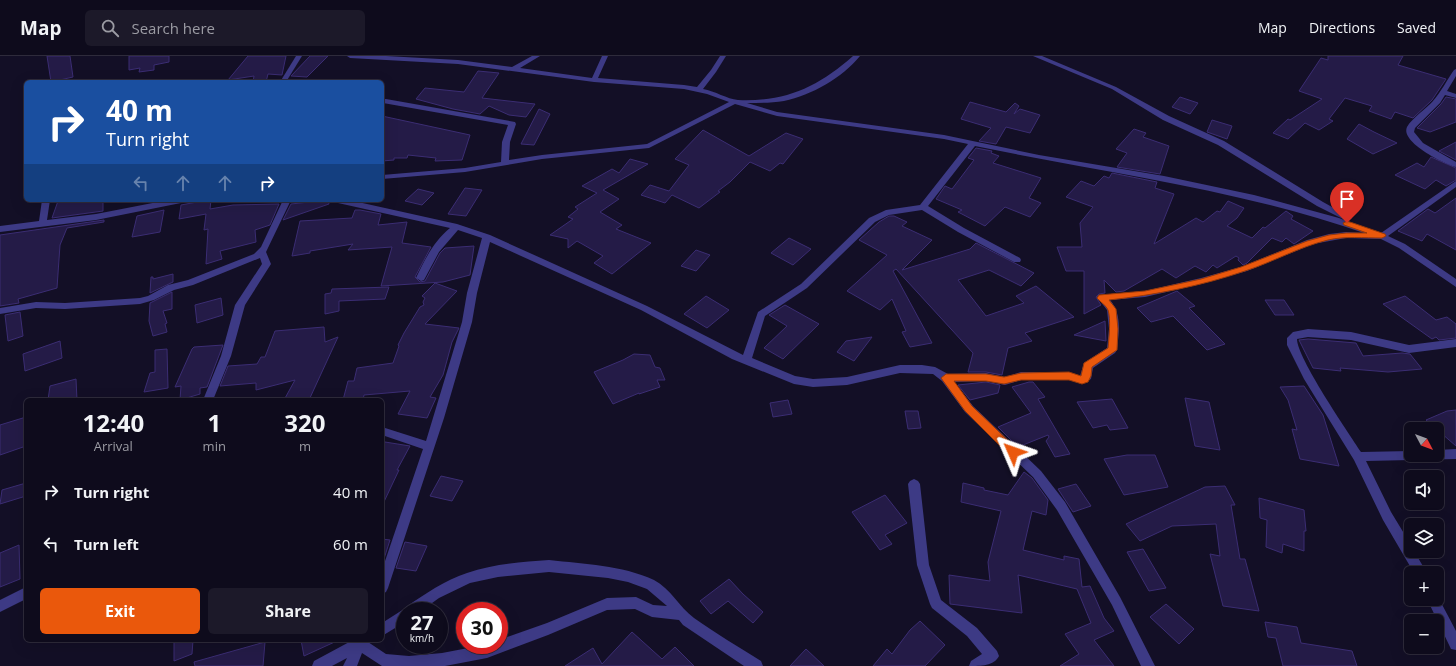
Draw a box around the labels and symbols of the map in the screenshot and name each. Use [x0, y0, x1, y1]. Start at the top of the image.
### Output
pin [1330, 182, 1364, 223]
north arrow [1404, 422, 1444, 462]
position arrow [992, 431, 1034, 473]
speed limit sign: 30 [456, 602, 508, 654]

